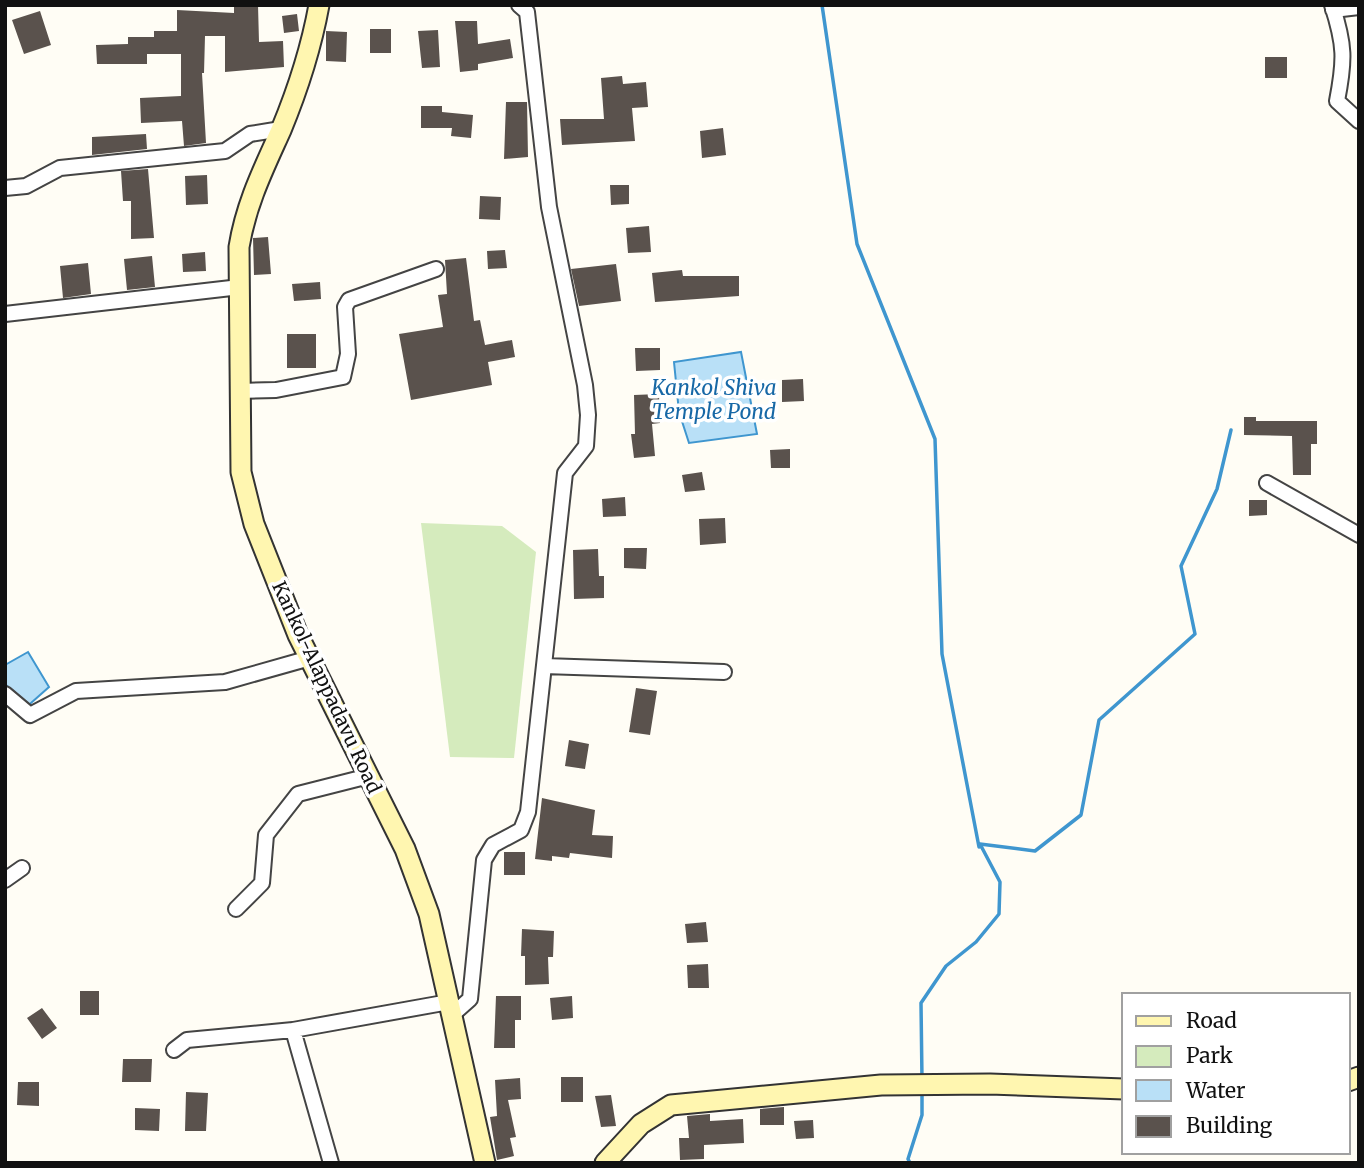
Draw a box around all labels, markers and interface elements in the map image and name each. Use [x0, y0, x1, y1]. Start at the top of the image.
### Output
water label: Kankol Shiva Temple Pond [650, 374, 777, 425]
street label: Kankol-Alappadavu Road [267, 577, 387, 797]
legend [1122, 993, 1350, 1154]
text: Road [1186, 1007, 1237, 1034]
text: Park [1186, 1042, 1233, 1069]
text: Water [1185, 1077, 1245, 1104]
text: Building [1186, 1112, 1273, 1139]

